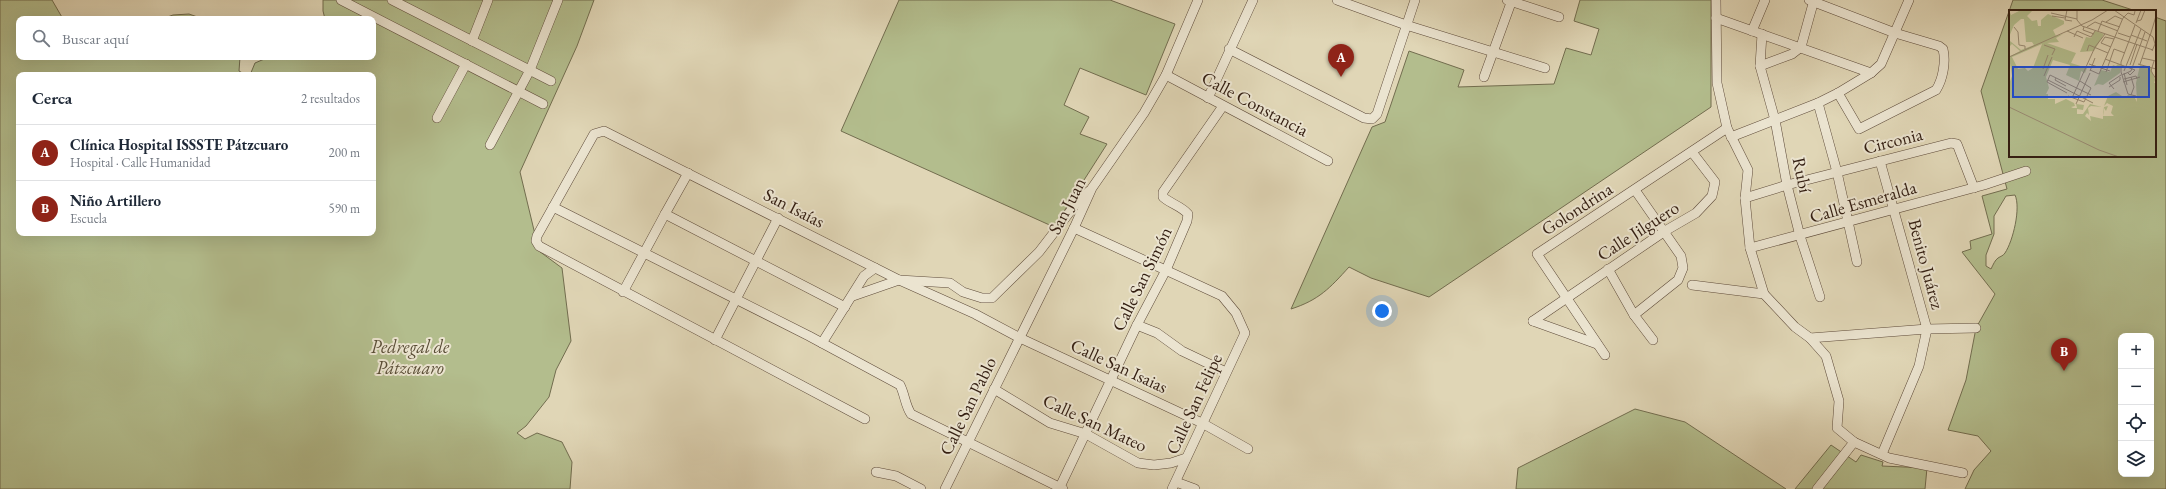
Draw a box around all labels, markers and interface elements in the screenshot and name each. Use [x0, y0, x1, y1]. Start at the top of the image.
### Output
inset map [2009, 10, 2156, 157]
search box [16, 16, 376, 60]
icon: search [30, 27, 52, 49]
text: Buscar aquí [62, 29, 129, 48]
pin: A [1328, 44, 1354, 77]
street label: Calle Constancia [1198, 66, 1313, 142]
text: Cerca [32, 87, 72, 109]
text: 2 resultados [301, 90, 360, 107]
street label: Circonia [1861, 122, 1926, 159]
text: Clínica Hospital ISSSTE Pátzcuaro [70, 135, 288, 154]
text: A [40, 144, 50, 161]
text: 200 m [329, 144, 360, 161]
text: Hospital · Calle Humanidad [70, 154, 211, 171]
street label: Rubí [1787, 155, 1818, 195]
street label: San Juan [1042, 173, 1091, 238]
street label: Calle Esmeralda [1807, 175, 1920, 228]
street label: Golondrina [1537, 177, 1618, 240]
street label: San Isaías [760, 183, 829, 233]
text: Niño Artillero [70, 191, 161, 210]
street label: Calle Jilguero [1592, 195, 1683, 266]
text: B [41, 200, 49, 217]
text: 590 m [329, 200, 360, 217]
text: Escuela [70, 210, 107, 227]
street label: Benito Juárez [1903, 216, 1950, 312]
street label: Calle San Simón [1106, 222, 1177, 335]
your location [1372, 301, 1392, 321]
street label: Calle San Isaias [1067, 333, 1172, 398]
map controls [2118, 333, 2154, 477]
button: + [2118, 333, 2154, 369]
park label: Pedregal de Pátzcuaro [371, 335, 450, 379]
pin: B [2051, 338, 2077, 371]
street label: Calle San Felipe [1160, 350, 1227, 458]
street label: Calle San Pablo [934, 353, 1001, 459]
button: − [2118, 369, 2154, 405]
street label: Calle San Mateo [1039, 388, 1151, 457]
button: locate [2118, 405, 2154, 441]
button: layers [2118, 441, 2154, 477]

